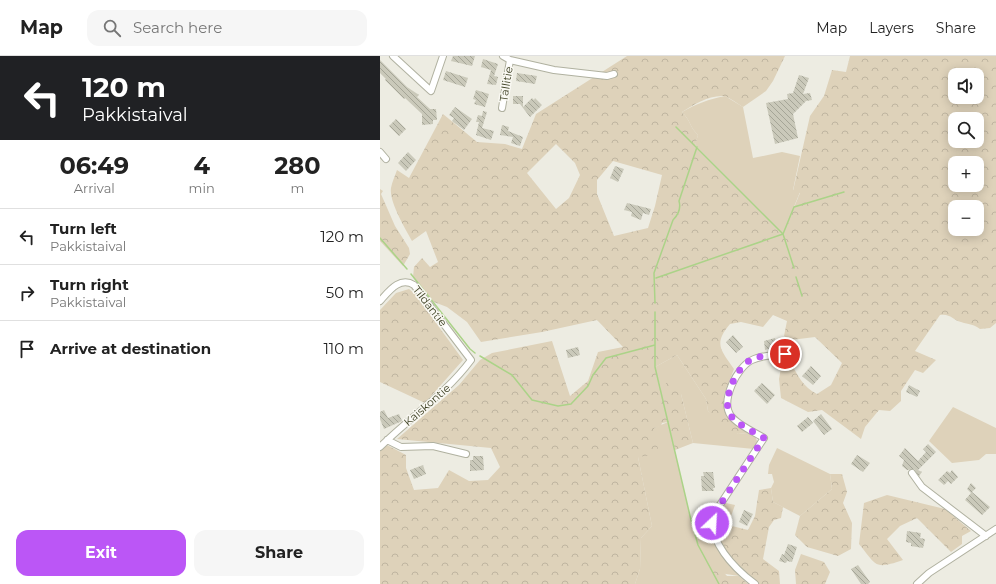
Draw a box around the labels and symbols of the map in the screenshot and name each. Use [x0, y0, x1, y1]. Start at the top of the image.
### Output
street label: Tallitie [496, 65, 516, 103]
street label: Tildantie [410, 283, 450, 329]
pin [768, 337, 802, 371]
street label: Kaiskontie [401, 381, 453, 429]
position arrow [691, 502, 733, 544]

